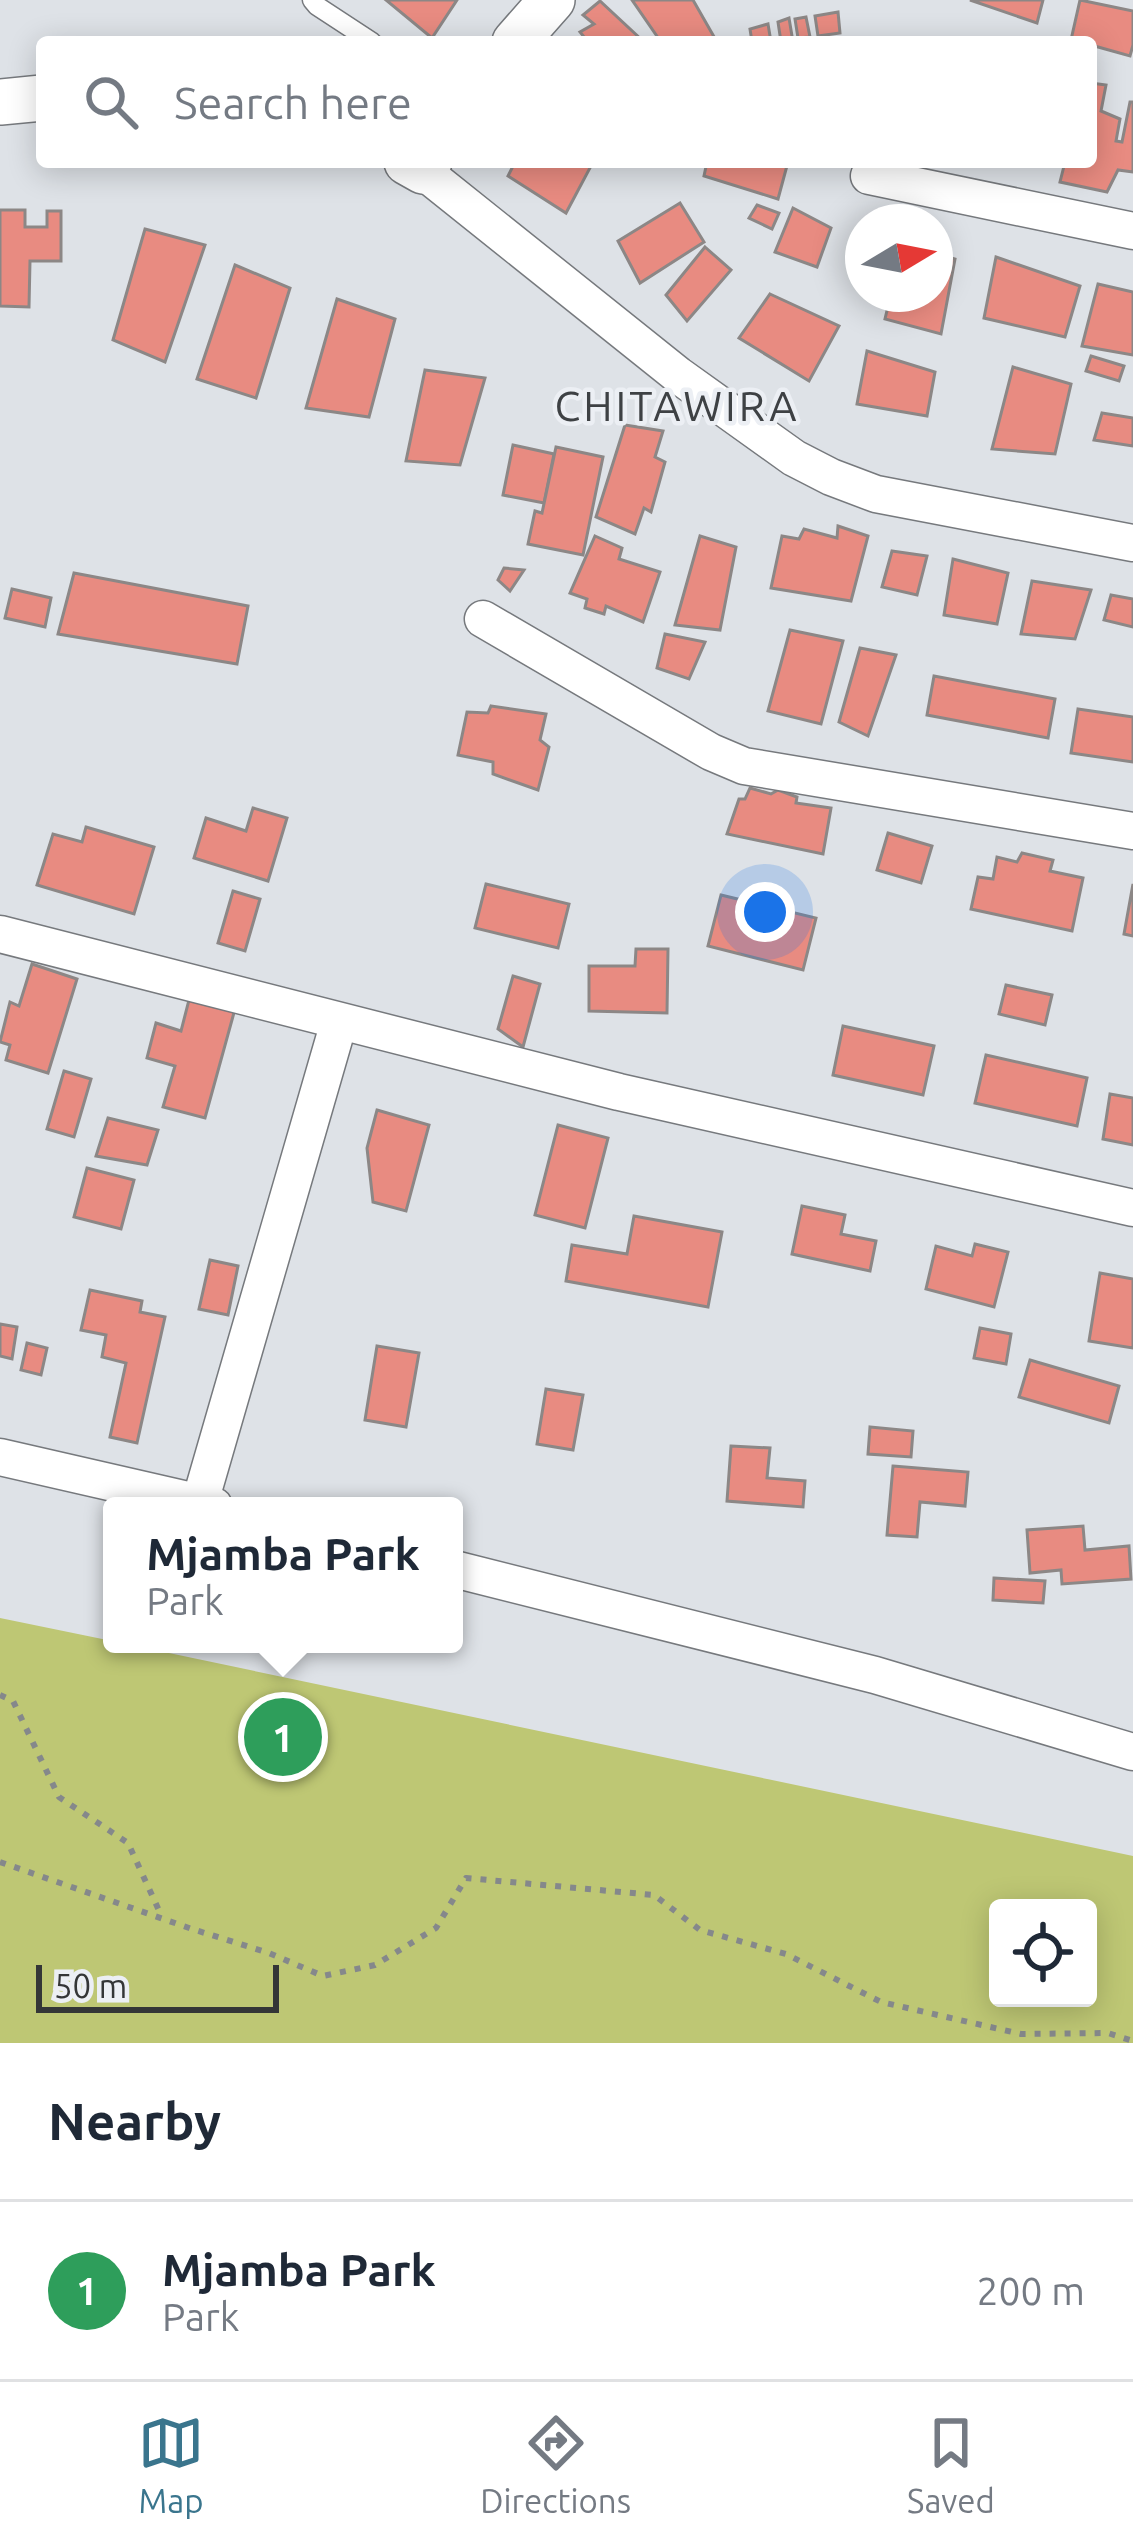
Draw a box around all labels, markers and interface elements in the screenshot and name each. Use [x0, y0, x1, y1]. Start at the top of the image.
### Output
search box [36, 36, 1097, 168]
icon: search [78, 69, 144, 135]
text: Search here [174, 77, 412, 128]
north arrow [845, 204, 953, 312]
district label: CHITAWIRA [555, 382, 799, 429]
your location [735, 882, 795, 942]
popup [103, 1497, 463, 1653]
text: Mjamba Park [146, 1528, 420, 1579]
text: Park [146, 1579, 224, 1622]
pin: 1 [244, 1692, 322, 1782]
map controls [989, 1899, 1097, 2007]
button: locate [989, 1899, 1097, 2007]
scale bar [36, 1959, 279, 2012]
text: 50 m [54, 1967, 127, 2004]
text: Nearby [48, 2092, 221, 2150]
text: Mjamba Park [162, 2244, 436, 2295]
text: 1 [76, 2269, 98, 2312]
text: 200 m [976, 2269, 1085, 2312]
text: Park [162, 2295, 240, 2338]
tab: Map [138, 2410, 204, 2519]
tab: Directions [480, 2410, 631, 2519]
tab: Saved [907, 2410, 995, 2519]

